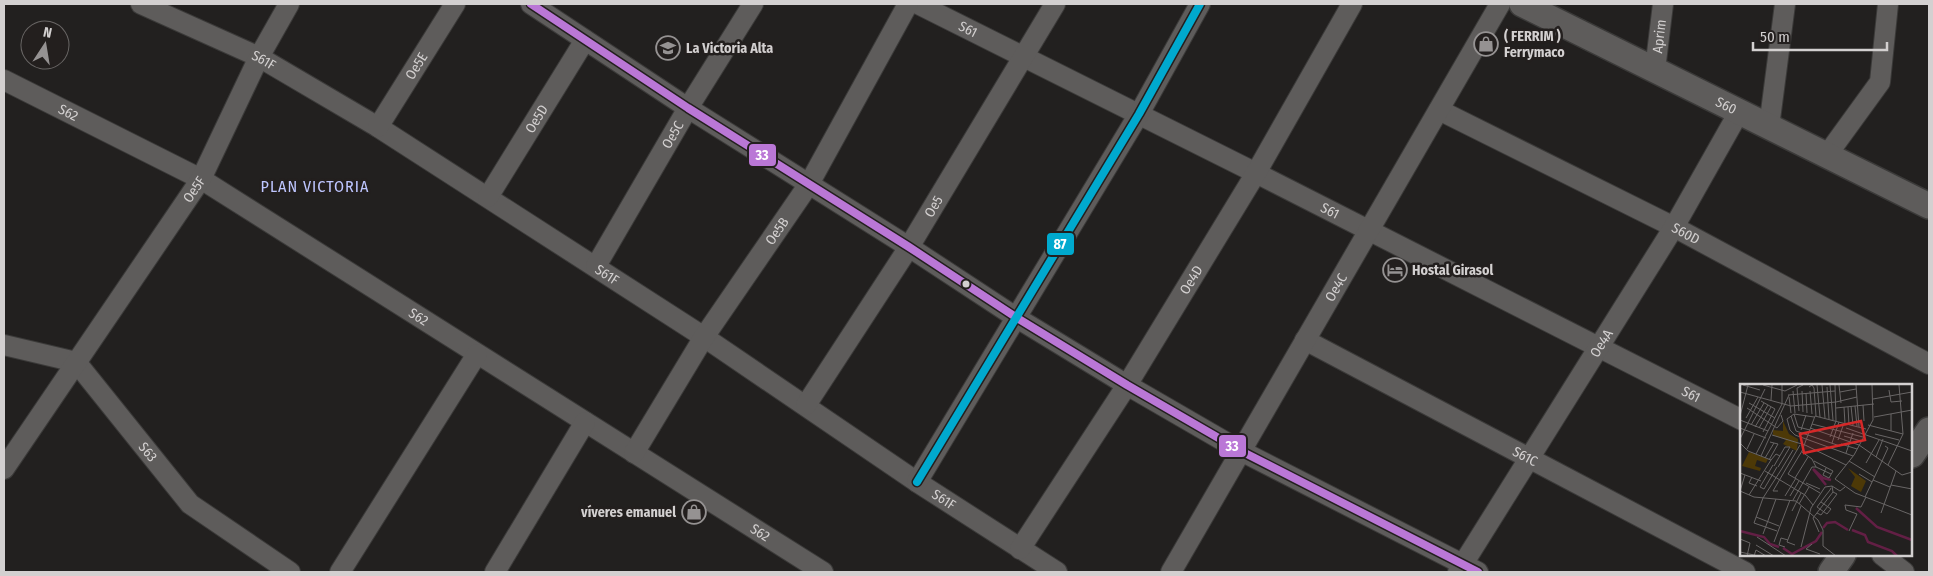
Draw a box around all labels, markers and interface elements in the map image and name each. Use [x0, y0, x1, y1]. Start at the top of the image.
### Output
street label: S61 [956, 18, 980, 41]
street label: Aprim [1649, 18, 1670, 54]
north arrow [20, 20, 70, 70]
scale bar [1753, 20, 1887, 52]
text: N [42, 24, 53, 42]
place label: ( FERRIM ) Ferrymaco [1504, 28, 1565, 61]
text: 50 m [1760, 28, 1790, 46]
shop icon: ( FERRIM ) Ferrymaco [1473, 31, 1499, 57]
school or university icon: La Victoria Alta [655, 35, 681, 61]
place label: La Victoria Alta [686, 40, 773, 57]
street label: S61F [249, 47, 279, 74]
street label: Oe5E [402, 49, 432, 83]
street label: S60 [1713, 93, 1739, 118]
street label: S62 [55, 101, 81, 125]
street label: Oe5D [522, 102, 552, 136]
street label: Oe5C [658, 118, 688, 152]
line badge: 33 [748, 143, 777, 167]
text: 33 [754, 147, 769, 164]
street label: Oe5F [179, 173, 209, 206]
district label: PLAN VICTORIA [261, 177, 369, 196]
street label: Oe5 [921, 193, 947, 220]
street label: S61 [1318, 199, 1342, 223]
street label: Oe5B [762, 214, 793, 248]
street label: S60D [1669, 219, 1703, 248]
line badge: 87 [1046, 232, 1075, 256]
text: 87 [1053, 236, 1067, 253]
hotel icon: Hostal Girasol [1382, 257, 1408, 283]
street label: S61F [592, 261, 622, 289]
place label: Hostal Girasol [1412, 262, 1493, 279]
street label: Oe4D [1176, 263, 1207, 298]
street label: Oe4C [1322, 270, 1351, 305]
unlabelled marker [961, 279, 971, 289]
street label: S62 [405, 304, 431, 329]
street label: Oe4A [1587, 326, 1617, 361]
street label: S61 [1679, 383, 1703, 406]
inset map [1740, 384, 1913, 556]
line badge: 33 [1218, 434, 1247, 458]
text: 33 [1224, 438, 1239, 455]
street label: S63 [135, 439, 161, 465]
street label: S61C [1510, 443, 1540, 470]
street label: S61F [929, 486, 959, 514]
shop icon: víveres emanuel [681, 499, 707, 525]
place label: víveres emanuel [580, 504, 676, 521]
street label: S62 [747, 520, 773, 545]

